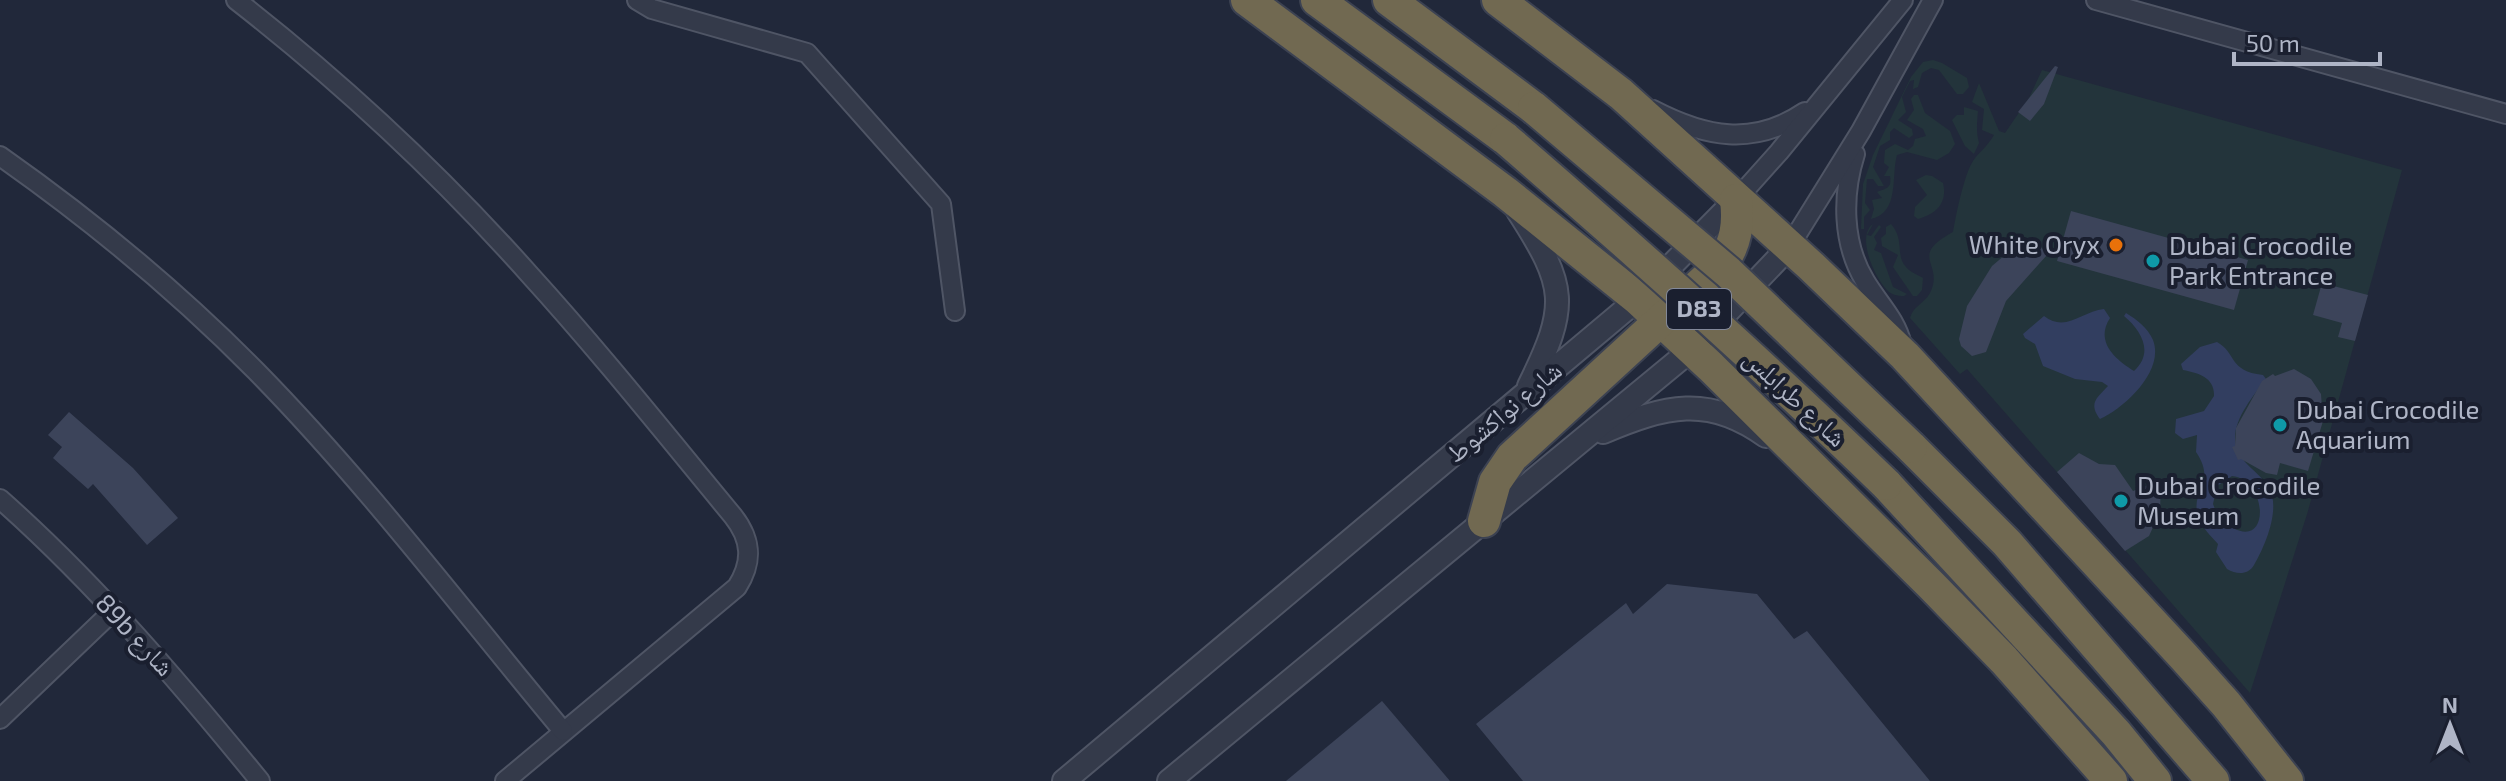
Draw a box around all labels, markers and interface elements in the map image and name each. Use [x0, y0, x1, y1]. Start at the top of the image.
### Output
scale bar [2234, 16, 2380, 66]
text: 50 m [2246, 28, 2300, 57]
place label: White Oryx [1969, 228, 2100, 259]
place label: Dubai Crocodile Park Entrance [2169, 229, 2352, 290]
marker: White Oryx [2107, 236, 2125, 254]
marker: Dubai Crocodile Park Entrance [2144, 252, 2162, 270]
road number: D83 [1667, 289, 1731, 329]
street label: شارع طرابلس [1737, 342, 1854, 454]
street label: شارع نواكشوط [1439, 354, 1568, 470]
place label: Dubai Crocodile Aquarium [2296, 393, 2479, 454]
marker: Dubai Crocodile Aquarium [2271, 416, 2289, 434]
place label: Dubai Crocodile Museum [2137, 469, 2320, 530]
marker: Dubai Crocodile Museum [2112, 492, 2130, 510]
street label: 89b شارع [89, 587, 182, 683]
north arrow [2410, 685, 2490, 765]
text: N [2442, 691, 2458, 717]

